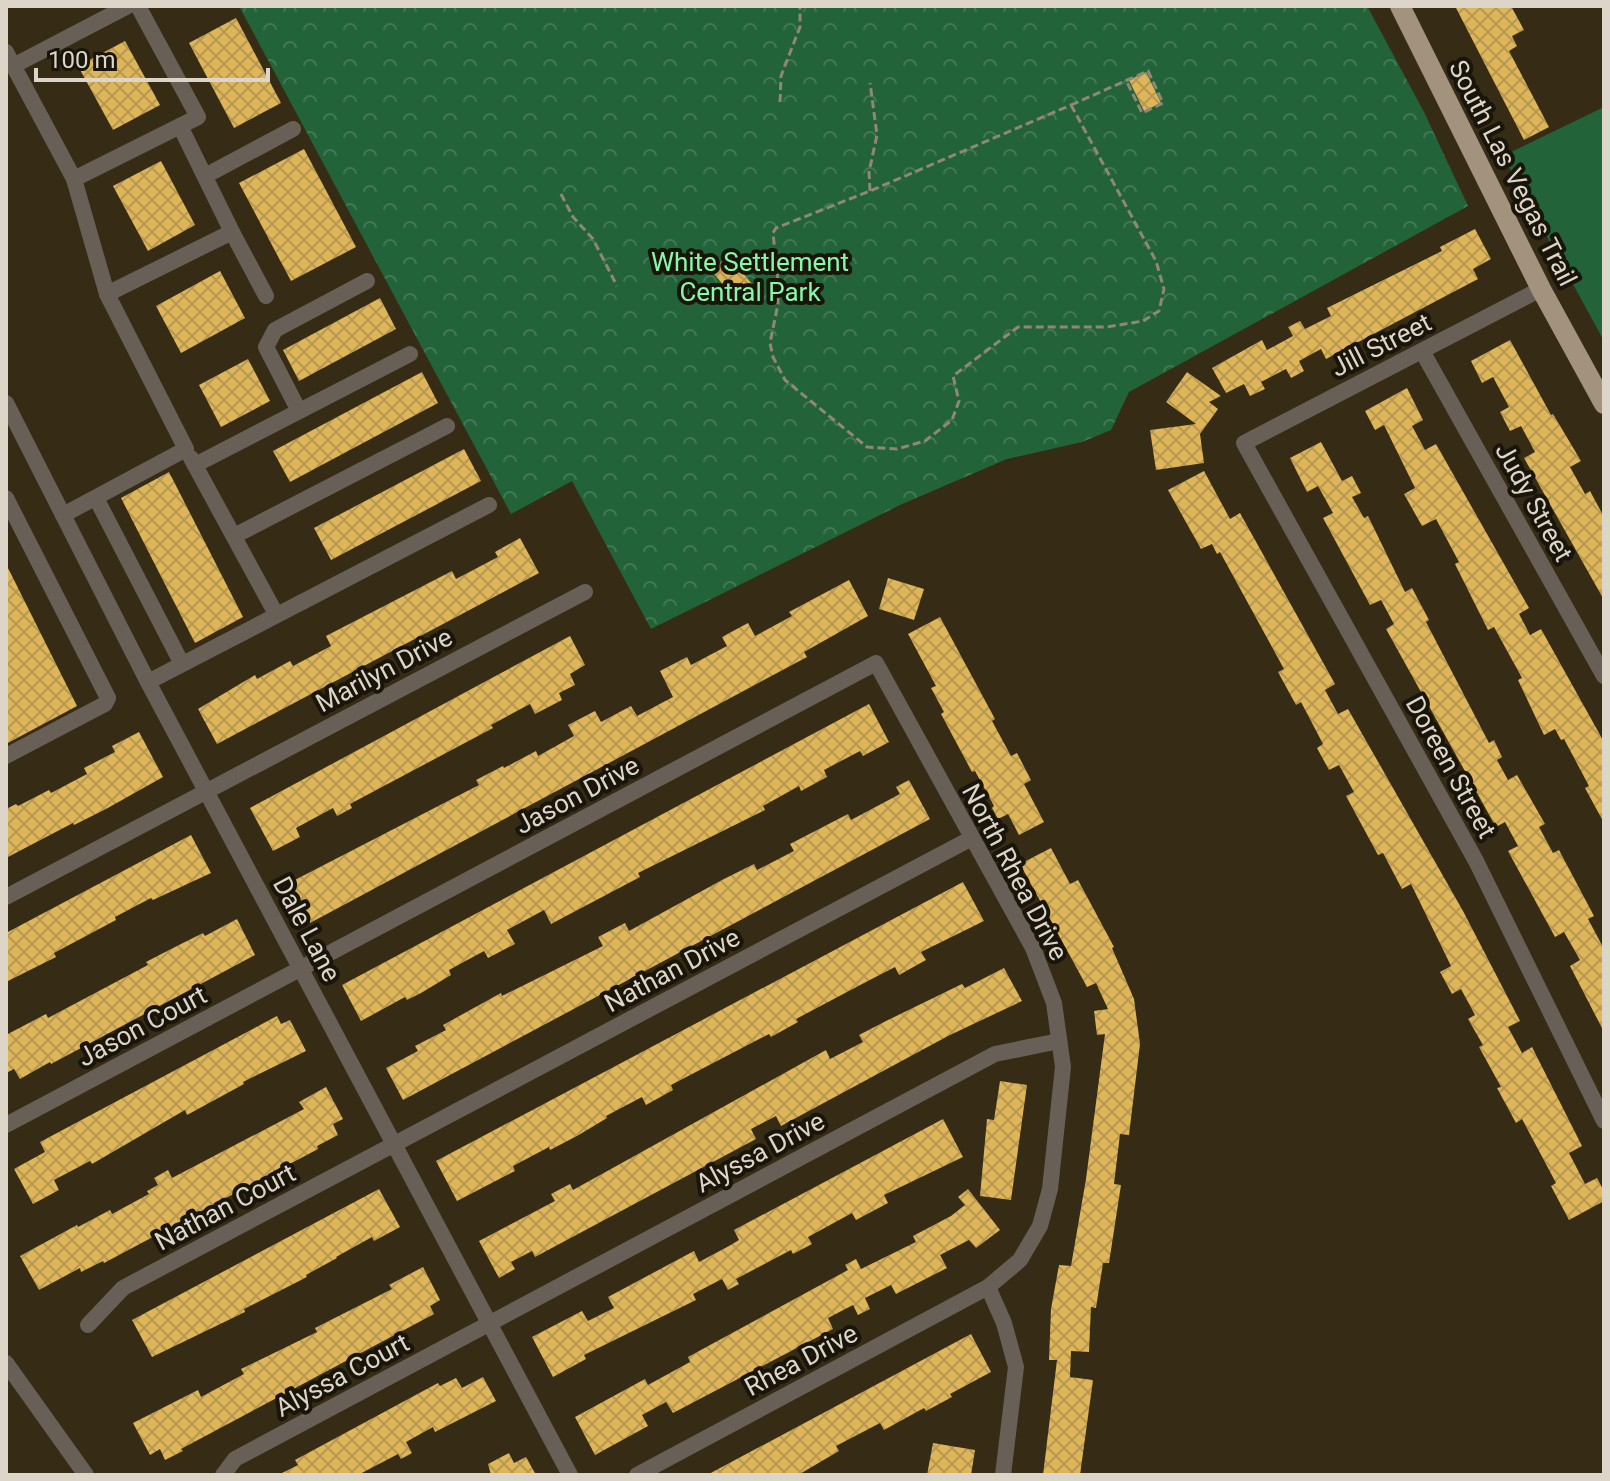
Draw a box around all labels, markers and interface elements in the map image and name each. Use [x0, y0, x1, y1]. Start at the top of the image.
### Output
scale bar [36, 32, 268, 82]
text: 100 m [48, 46, 115, 74]
street label: South Las Vegas Trail [1443, 55, 1583, 291]
park label: White Settlement Central Park [651, 247, 849, 307]
street label: Jill Street [1326, 307, 1436, 383]
street label: Judy Street [1489, 438, 1579, 566]
street label: Marilyn Drive [311, 622, 457, 718]
street label: Doreen Street [1400, 691, 1502, 843]
street label: Jason Drive [510, 750, 644, 840]
street label: North Rhea Drive [956, 779, 1074, 965]
street label: Dale Lane [267, 872, 347, 986]
street label: Nathan Drive [599, 922, 745, 1018]
street label: Jason Court [72, 980, 212, 1072]
street label: Alyssa Drive [691, 1106, 829, 1198]
street label: Nathan Court [150, 1157, 300, 1257]
street label: Rhea Drive [740, 1318, 862, 1402]
street label: Alyssa Court [270, 1327, 414, 1423]

